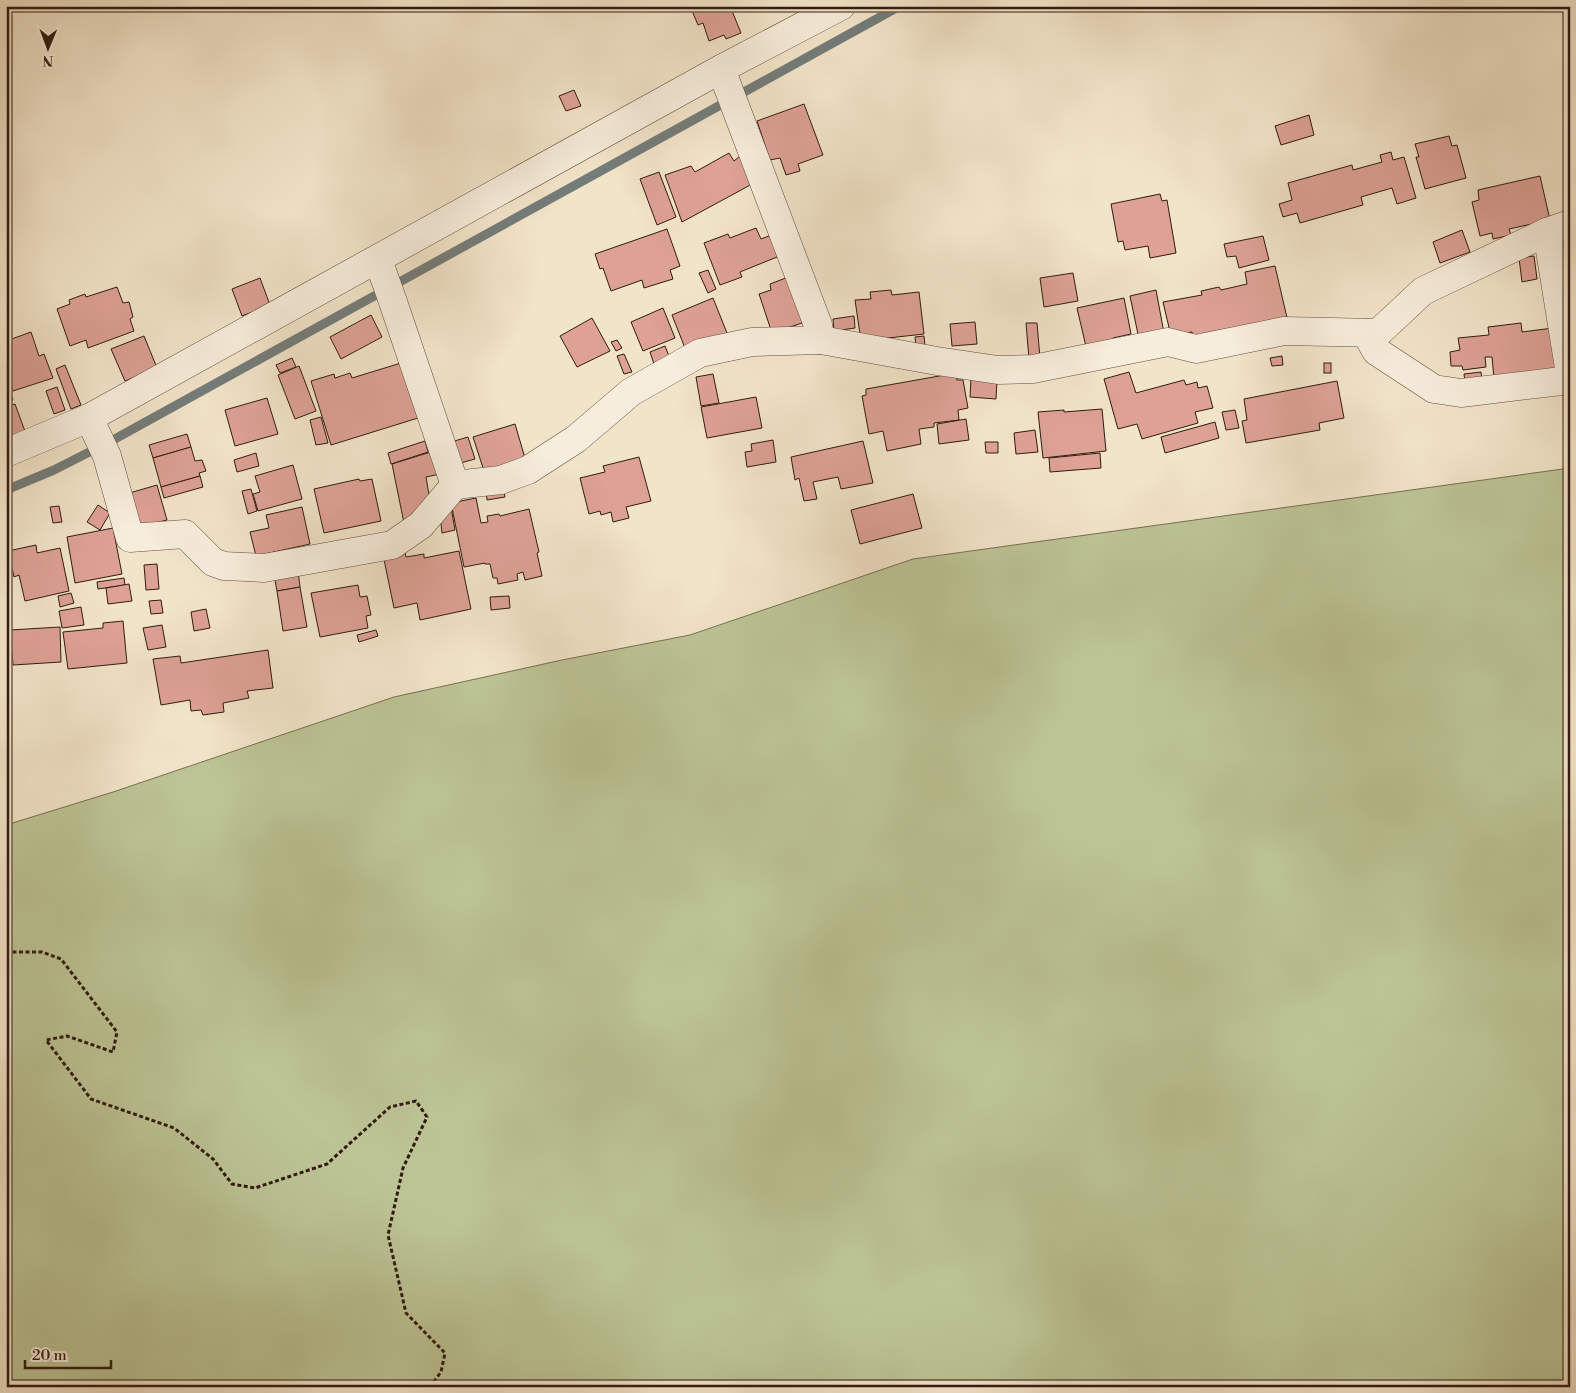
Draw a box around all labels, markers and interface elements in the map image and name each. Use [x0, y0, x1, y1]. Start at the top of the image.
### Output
north arrow [22, 22, 72, 72]
text: N [42, 51, 53, 69]
scale bar [25, 1338, 111, 1370]
text: 20 m [32, 1346, 67, 1365]

